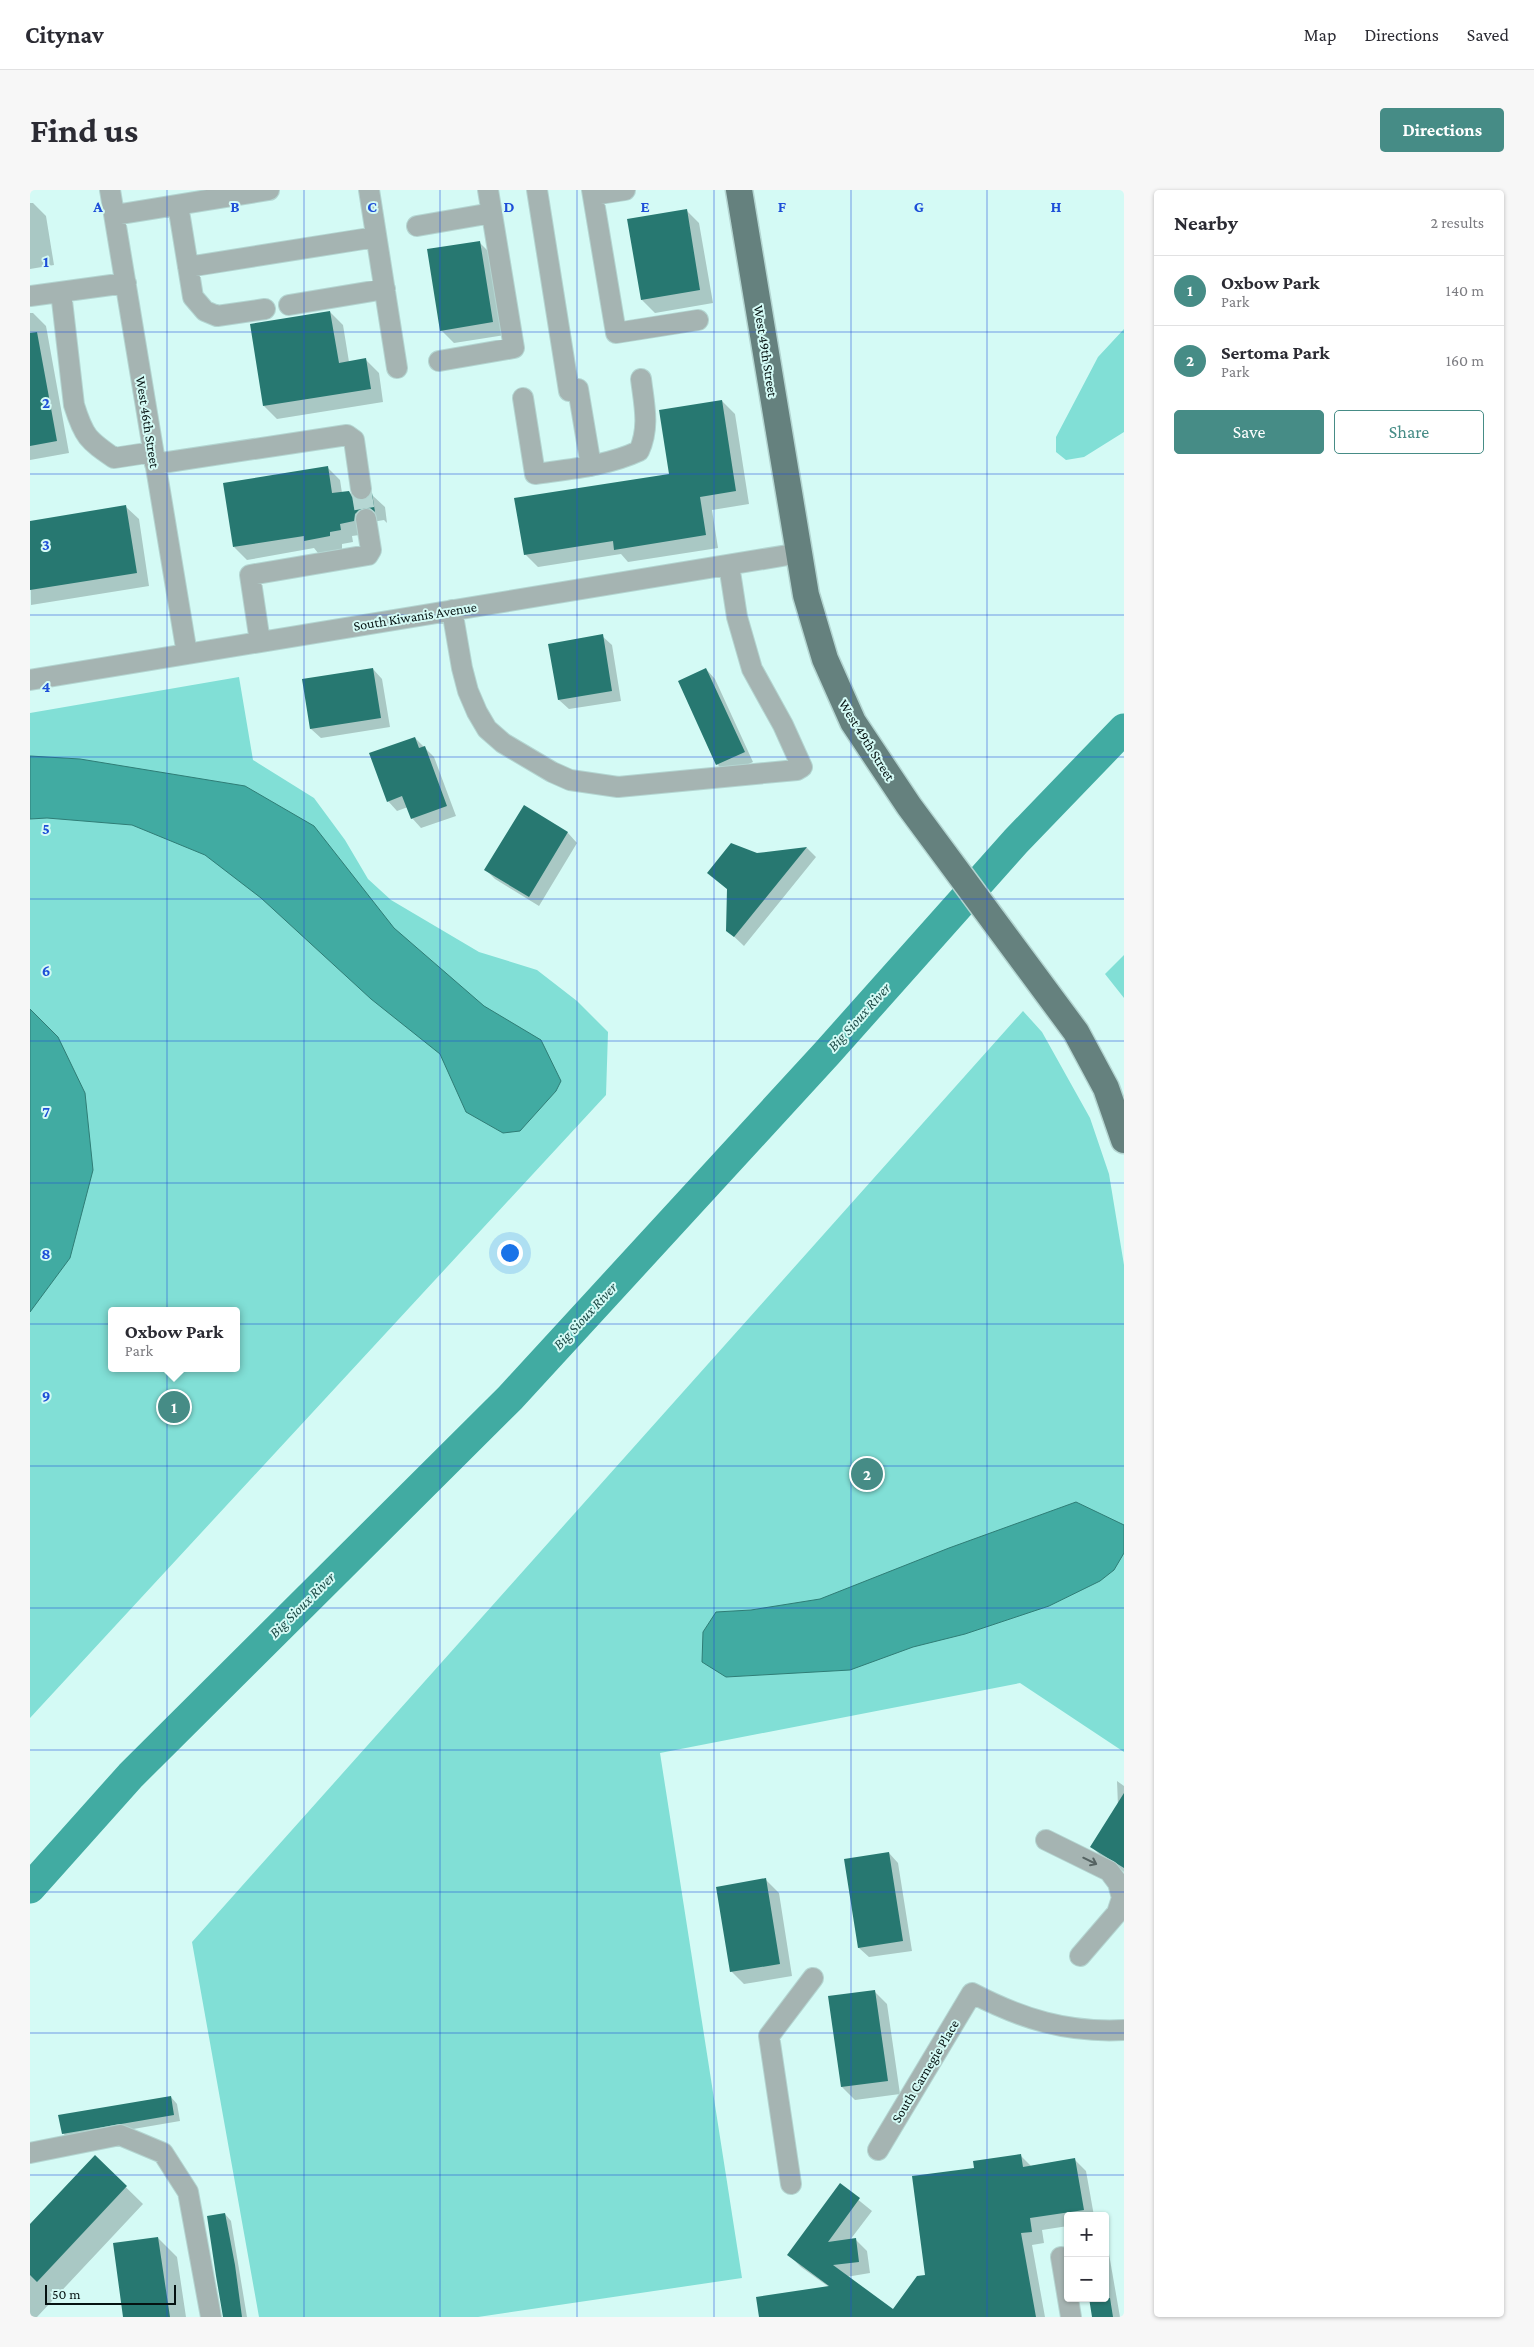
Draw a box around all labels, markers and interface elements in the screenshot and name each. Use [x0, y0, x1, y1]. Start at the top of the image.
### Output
text: Citynav [25, 21, 104, 48]
text: Map [1304, 25, 1336, 45]
text: Directions [1364, 25, 1439, 45]
text: Saved [1467, 25, 1509, 45]
button: Directions [1380, 108, 1504, 152]
text: Find us [30, 111, 138, 150]
text: A [92, 198, 103, 215]
text: B [230, 198, 240, 215]
text: C [367, 198, 377, 215]
text: D [503, 198, 515, 215]
text: E [640, 198, 650, 215]
text: F [778, 198, 787, 215]
text: G [914, 198, 924, 215]
text: H [1051, 198, 1062, 215]
text: Nearby [1174, 211, 1238, 235]
text: 2 results [1431, 214, 1484, 231]
text: 1 [43, 253, 49, 270]
text: Oxbow Park [1221, 272, 1320, 293]
text: 1 [1187, 282, 1193, 299]
text: 140 m [1446, 282, 1484, 299]
text: Park [1221, 293, 1249, 310]
street label: West 49th Street [751, 304, 781, 398]
text: Sertoma Park [1221, 342, 1330, 363]
text: 2 [1186, 352, 1194, 369]
text: 160 m [1446, 352, 1484, 369]
text: Park [1221, 363, 1249, 380]
street label: West 46th Street [133, 375, 163, 470]
text: 2 [42, 394, 50, 411]
button: Save [1174, 410, 1324, 454]
button: Share [1334, 410, 1484, 454]
text: 3 [42, 536, 50, 553]
street label: South Kiwanis Avenue [352, 598, 478, 634]
text: 4 [42, 678, 51, 695]
street label: West 49th Street [836, 696, 899, 784]
text: 5 [42, 820, 50, 837]
text: 6 [42, 962, 50, 979]
water label: Big Sioux River [824, 979, 895, 1055]
text: 7 [42, 1103, 50, 1120]
your location [497, 1240, 523, 1266]
text: 8 [41, 1245, 51, 1262]
water label: Big Sioux River [550, 1279, 621, 1353]
popup [108, 1307, 240, 1372]
text: Oxbow Park [125, 1321, 223, 1342]
text: Park [125, 1342, 153, 1359]
text: 9 [42, 1387, 50, 1404]
pin: 1 [158, 1388, 190, 1426]
pin: 2 [851, 1455, 883, 1493]
water label: Big Sioux River [266, 1569, 339, 1642]
one-way arrow [1082, 1857, 1097, 1867]
street label: South Carnegie Place [888, 2017, 962, 2125]
map controls [1064, 2212, 1109, 2302]
button: + [1064, 2212, 1109, 2257]
button: − [1064, 2257, 1109, 2302]
scale bar [45, 2282, 176, 2305]
text: 50 m [52, 2286, 80, 2302]

